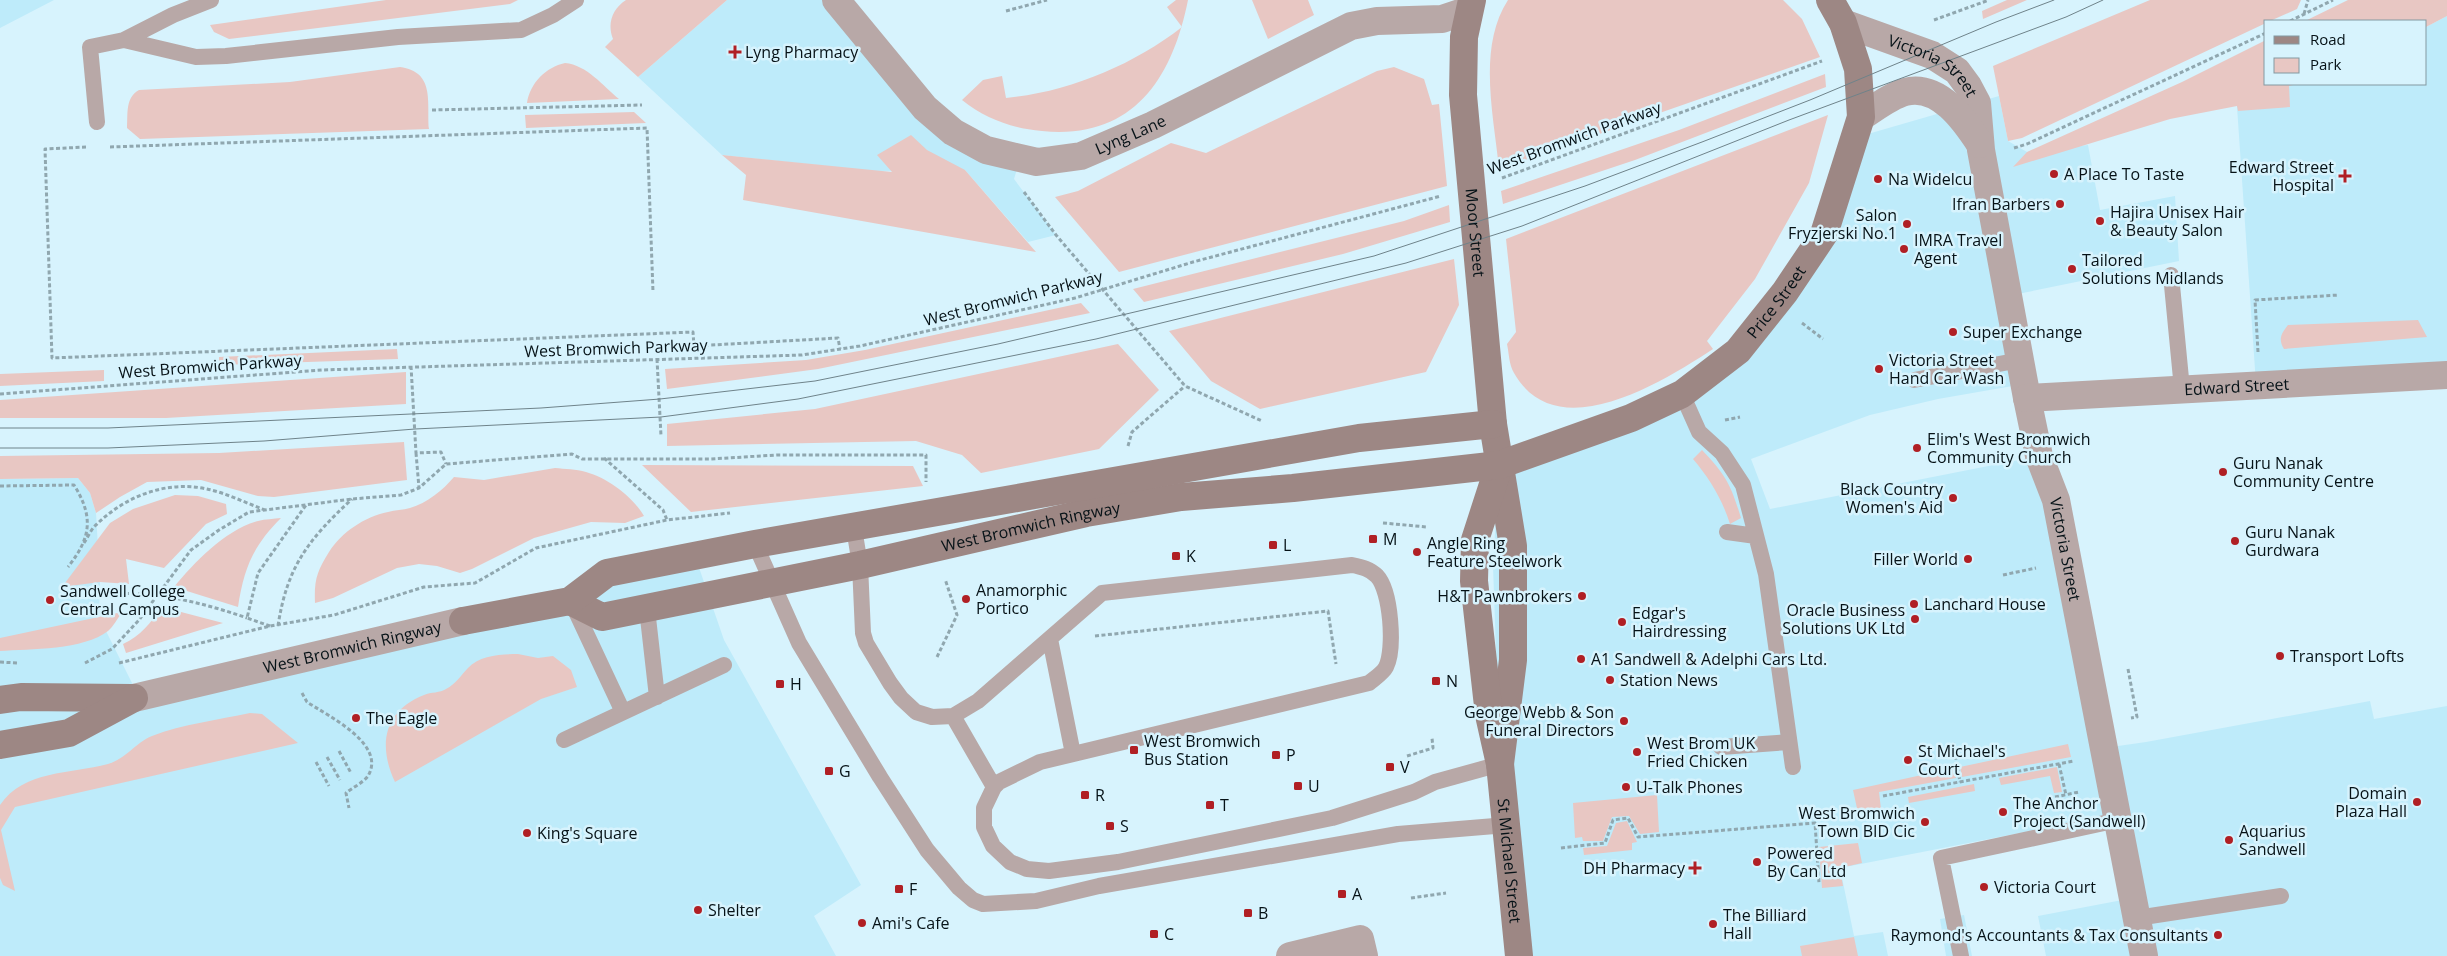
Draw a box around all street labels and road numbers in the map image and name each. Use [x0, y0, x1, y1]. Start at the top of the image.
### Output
street label: Victoria Street [1885, 29, 1983, 101]
street label: West Bromwich Parkway [1484, 96, 1665, 180]
street label: Lyng Lane [1092, 109, 1170, 160]
street label: Moor Street [1461, 187, 1491, 278]
street label: Price Street [1741, 261, 1811, 343]
street label: West Bromwich Parkway [921, 265, 1106, 331]
street label: West Bromwich Parkway [524, 334, 709, 362]
street label: West Bromwich Parkway [118, 349, 303, 383]
street label: Edward Street [2184, 373, 2290, 400]
street label: West Bromwich Ringway [939, 496, 1123, 557]
street label: Victoria Street [2045, 496, 2086, 603]
street label: West Bromwich Ringway [261, 615, 444, 678]
street label: St Michael Street [1492, 797, 1527, 925]

